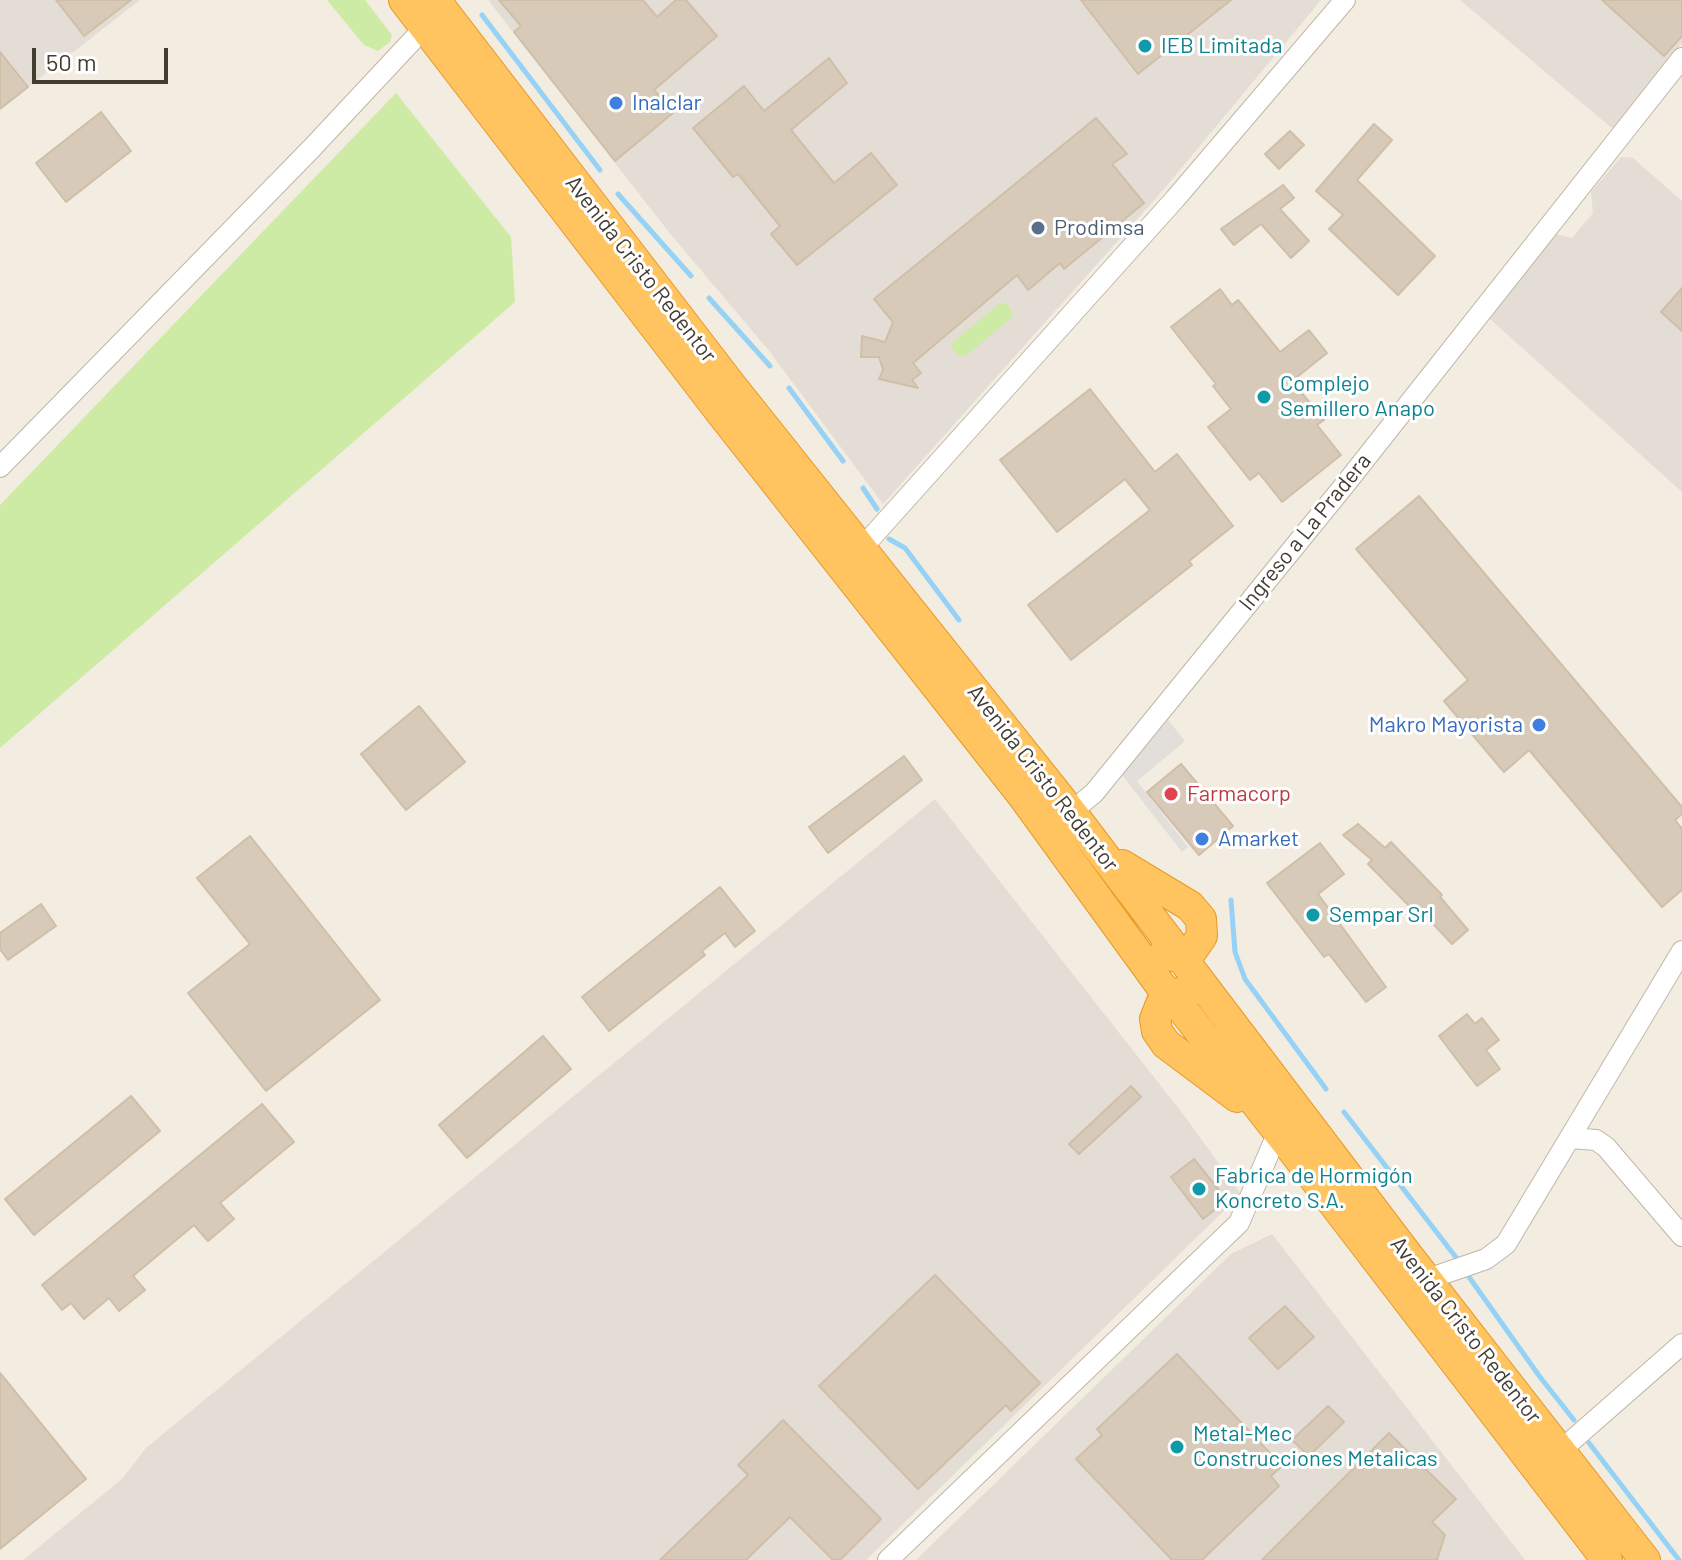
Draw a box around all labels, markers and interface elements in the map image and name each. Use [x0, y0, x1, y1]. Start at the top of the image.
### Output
scale bar [36, 32, 172, 82]
place label: IEB Limitada [1161, 33, 1283, 59]
marker: IEB Limitada [1136, 37, 1154, 55]
text: 50 m [46, 47, 97, 76]
place label: Inalclar [632, 90, 702, 116]
marker: Inalclar [607, 94, 625, 112]
street label: Avenida Cristo Redentor [560, 170, 722, 368]
place label: Prodimsa [1054, 215, 1145, 241]
marker: Prodimsa [1029, 219, 1047, 237]
place label: Complejo Semillero Anapo [1280, 371, 1435, 422]
marker: Complejo Semillero Anapo [1255, 388, 1273, 406]
street label: Ingreso a La Pradera [1233, 448, 1377, 616]
street label: Avenida Cristo Redentor [962, 679, 1124, 877]
place label: Makro Mayorista [1369, 712, 1523, 738]
marker: Makro Mayorista [1530, 716, 1548, 734]
place label: Farmacorp [1187, 781, 1291, 807]
marker: Farmacorp [1162, 785, 1180, 803]
place label: Amarket [1218, 826, 1299, 852]
marker: Amarket [1193, 830, 1211, 848]
place label: Sempar Srl [1329, 902, 1433, 928]
marker: Sempar Srl [1304, 906, 1322, 924]
place label: Fabrica de Hormigón Koncreto S.A. [1215, 1163, 1412, 1214]
marker: Fabrica de Hormigón Koncreto S.A. [1190, 1180, 1208, 1198]
street label: Avenida Cristo Redentor [1385, 1231, 1547, 1429]
place label: Metal-Mec Construcciones Metalicas [1193, 1421, 1438, 1472]
marker: Metal-Mec Construcciones Metalicas [1168, 1438, 1186, 1456]

